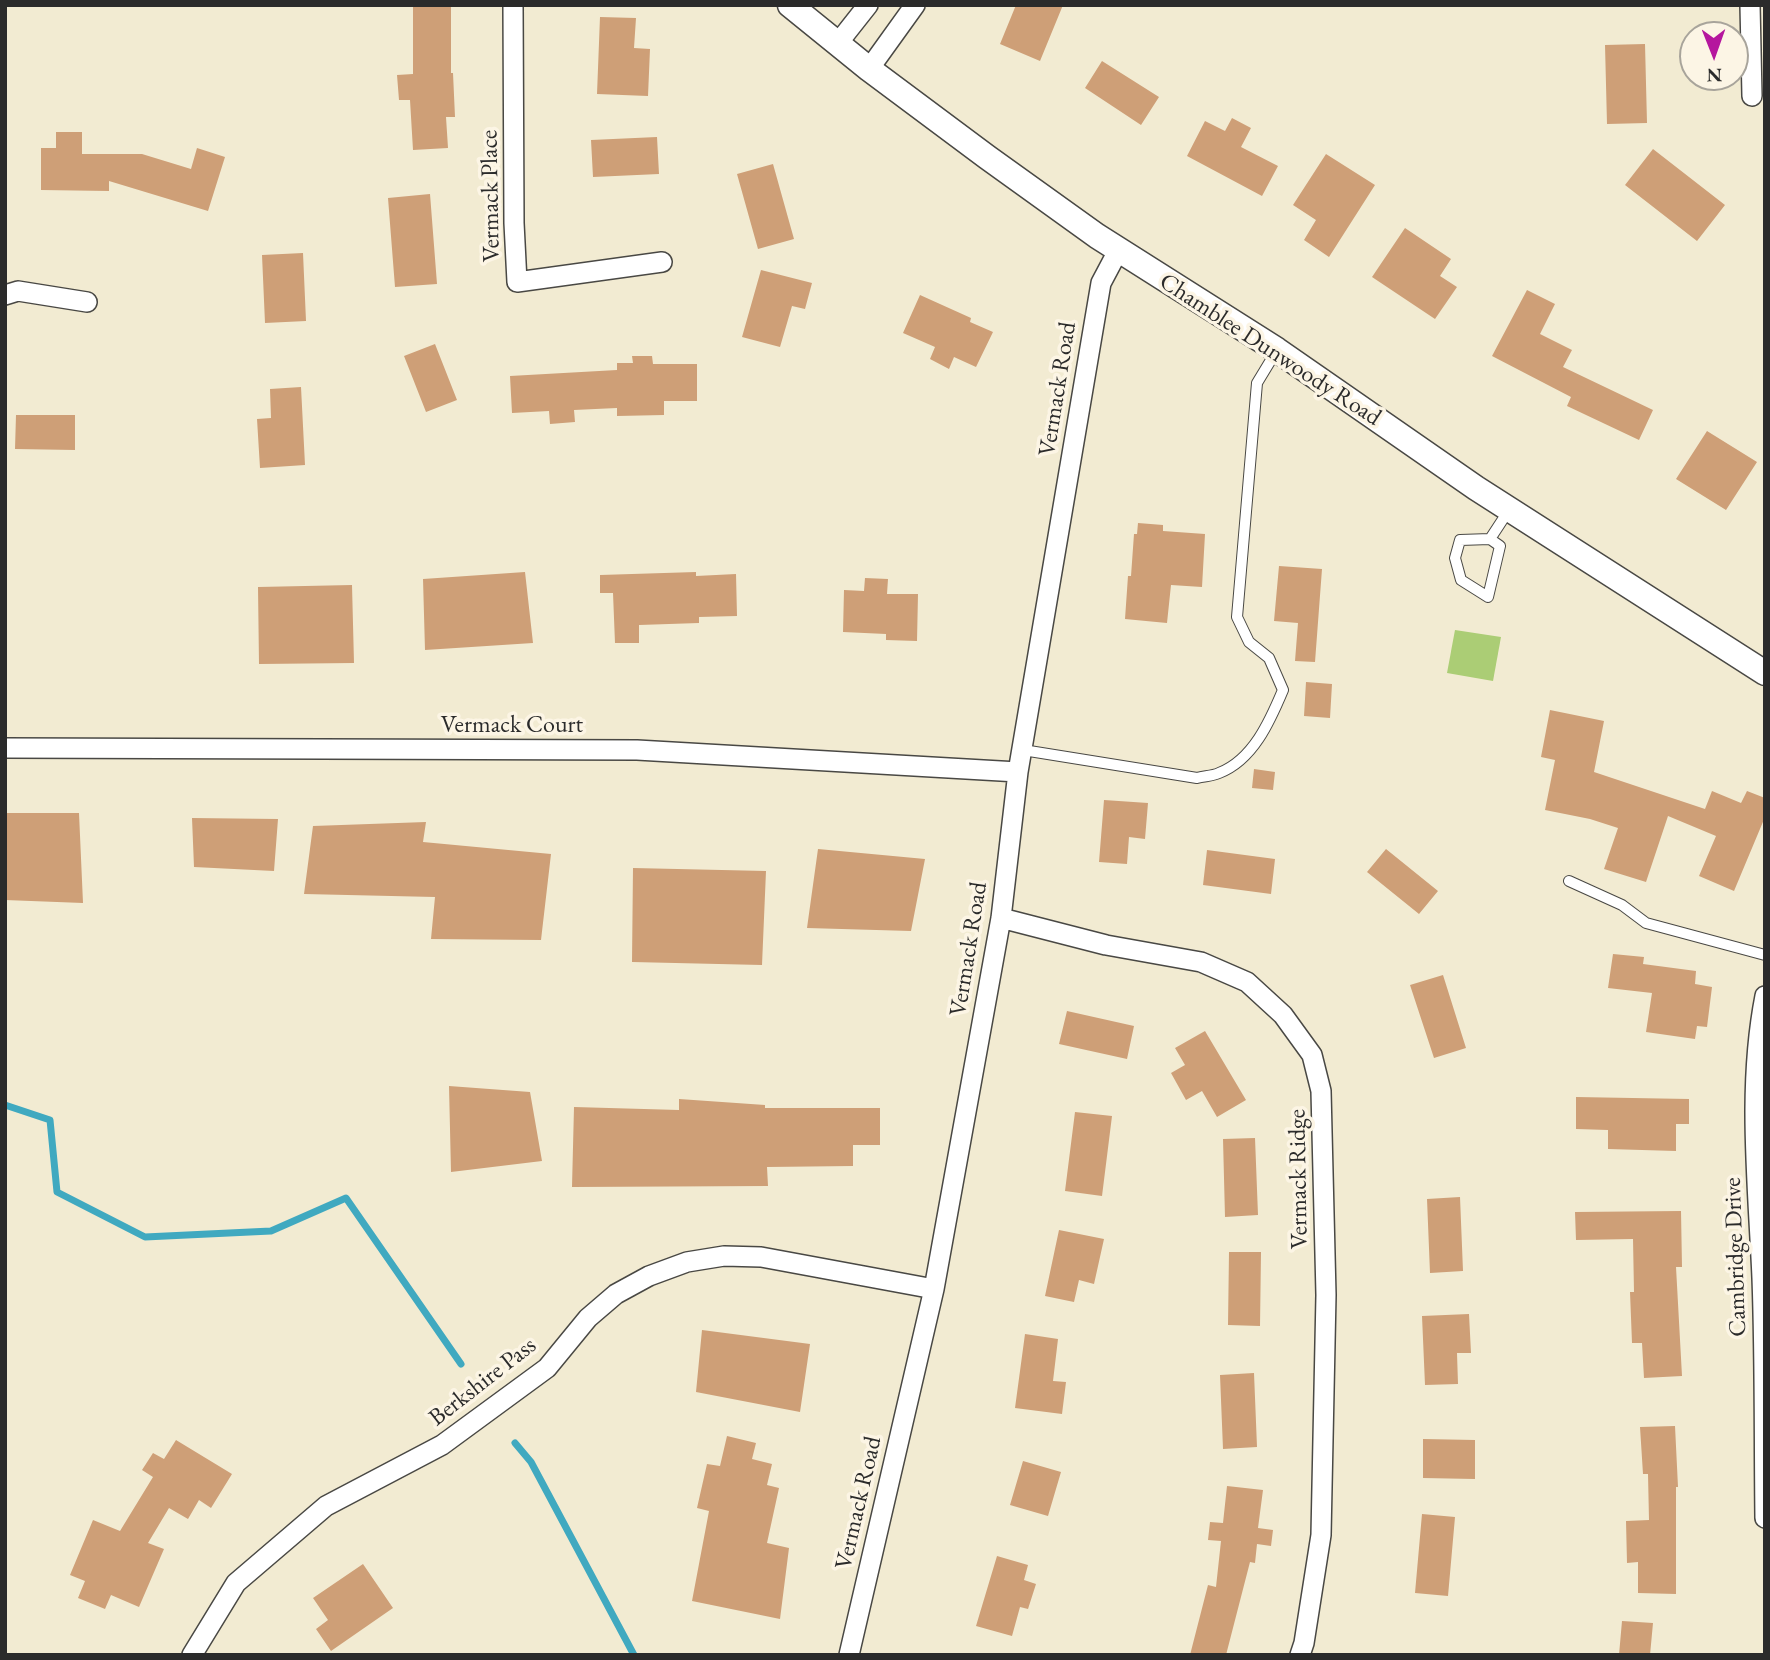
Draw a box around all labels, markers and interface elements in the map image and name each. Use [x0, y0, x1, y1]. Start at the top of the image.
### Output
north arrow [1679, 21, 1749, 91]
text: N [1706, 63, 1722, 88]
street label: Vermack Place [475, 130, 507, 262]
street label: Chamblee Dunwoody Road [1154, 267, 1386, 433]
street label: Vermack Road [1033, 320, 1083, 458]
street label: Vermack Court [441, 711, 583, 739]
street label: Vermack Road [944, 880, 994, 1018]
street label: Vermack Ridge [1283, 1109, 1315, 1249]
street label: Cambridge Drive [1719, 1177, 1753, 1337]
street label: Berkshire Pass [424, 1331, 542, 1433]
street label: Vermack Road [830, 1434, 888, 1572]

